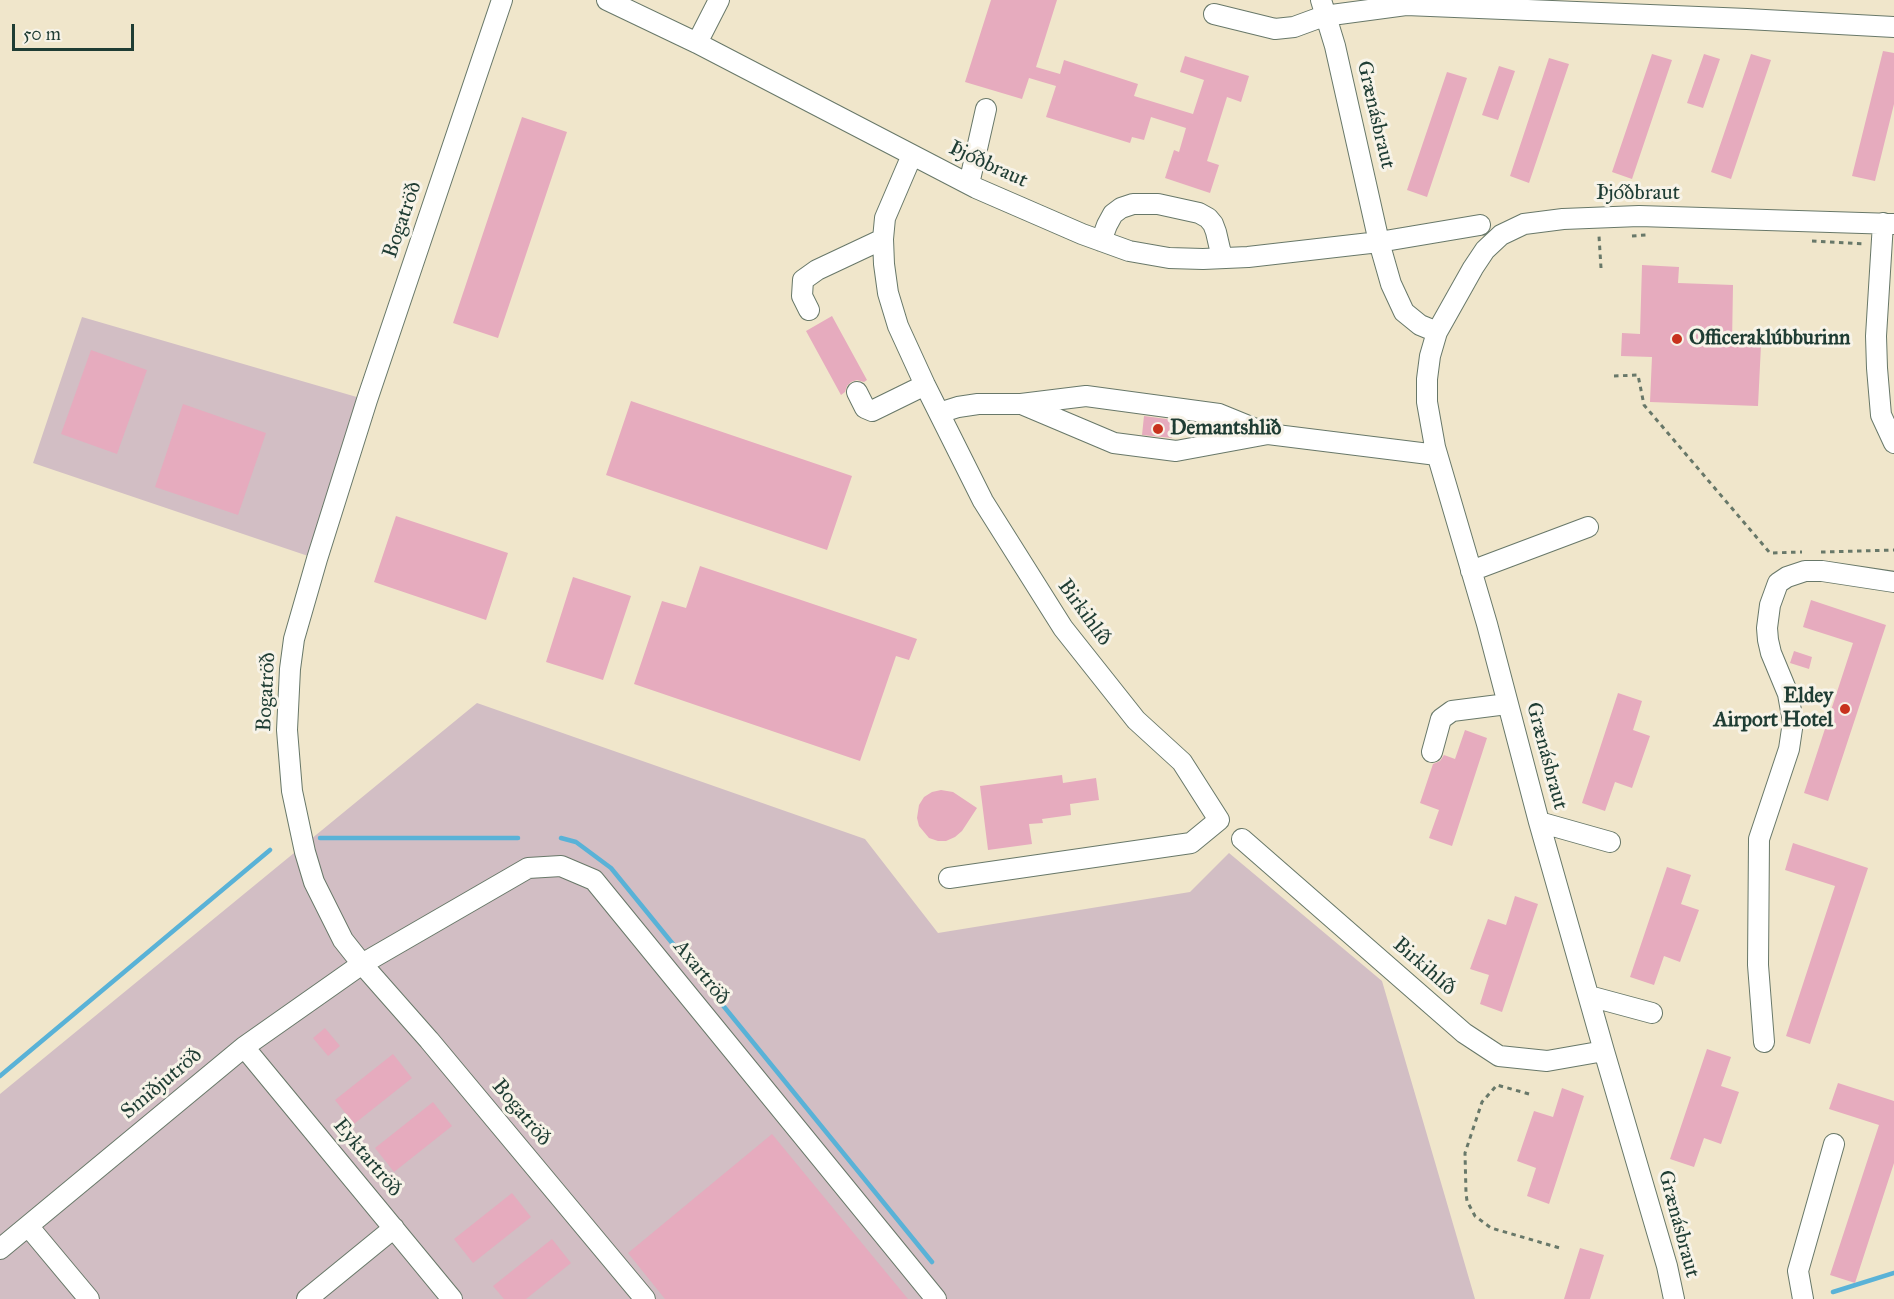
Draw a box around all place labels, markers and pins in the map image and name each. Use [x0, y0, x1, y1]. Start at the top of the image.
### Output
place label: Officeraklúbburinn [1689, 326, 1850, 352]
marker: Officeraklúbburinn [1670, 332, 1684, 346]
place label: Demantshlið [1170, 416, 1281, 442]
marker: Demantshlið [1151, 422, 1165, 436]
place label: Eldey Airport Hotel [1714, 684, 1833, 734]
marker: Eldey Airport Hotel [1838, 702, 1852, 716]

